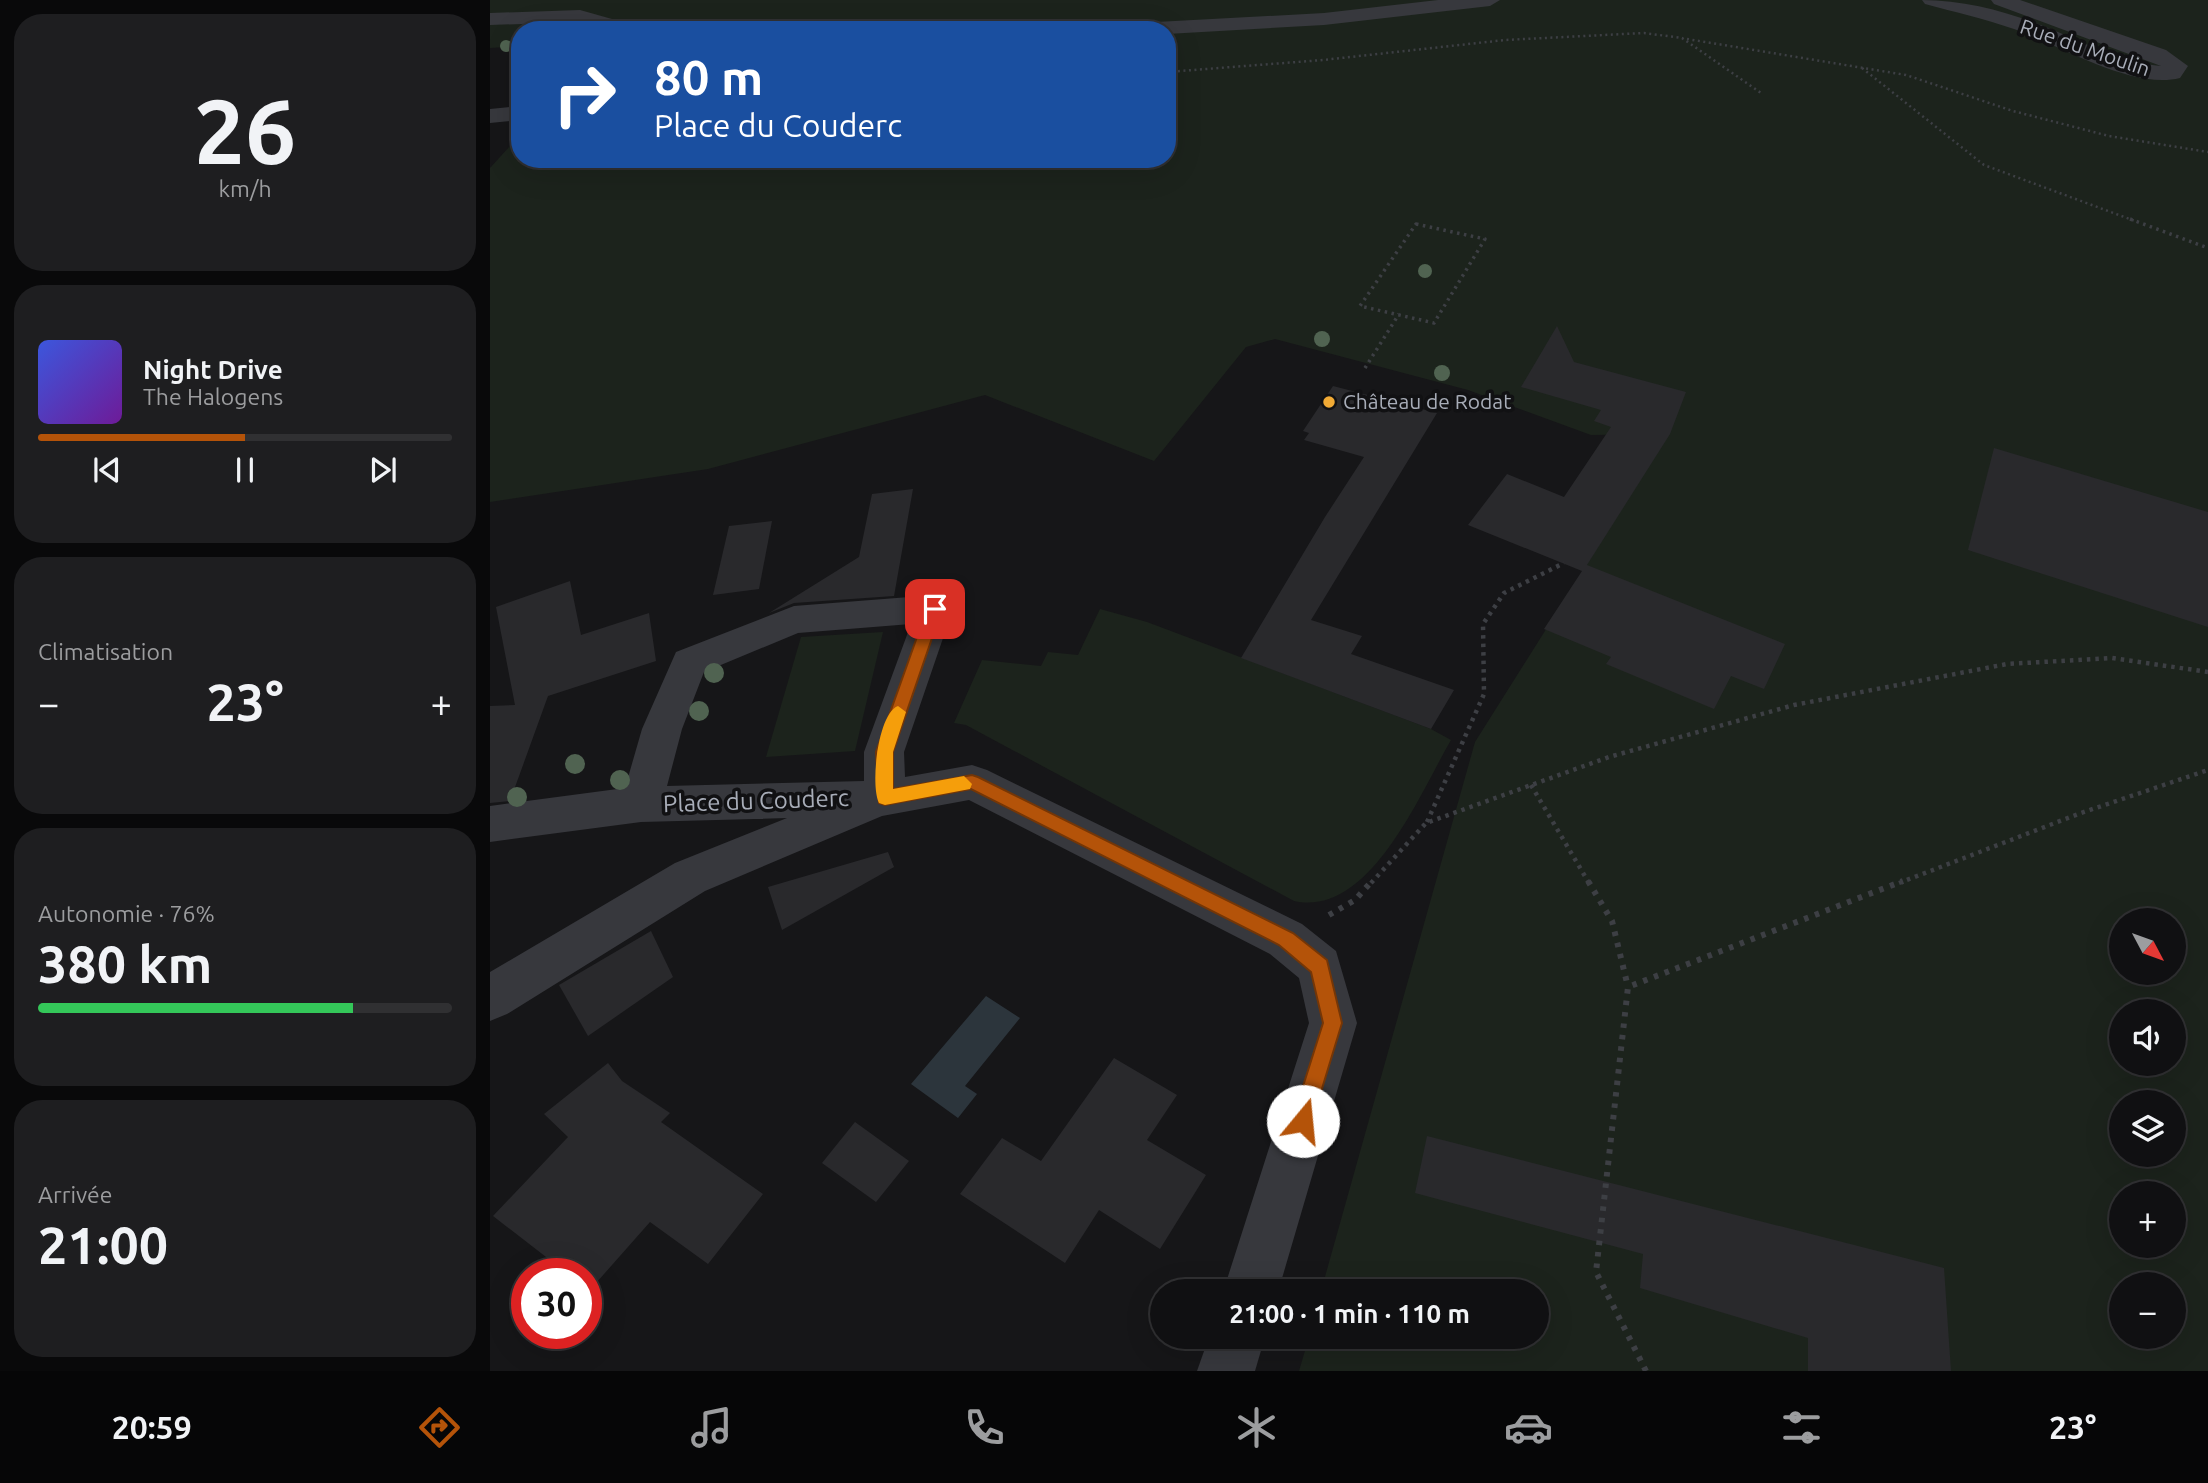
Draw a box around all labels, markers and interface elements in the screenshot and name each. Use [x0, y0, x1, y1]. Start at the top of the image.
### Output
street label: Rue du Moulin [2017, 14, 2153, 80]
icon: right [539, 49, 630, 140]
text: 80 m [654, 49, 763, 104]
text: 26 [194, 79, 296, 181]
text: Place du Couderc [654, 107, 902, 143]
text: km/h [218, 176, 272, 201]
text: Night Drive [143, 355, 283, 384]
text: The Halogens [143, 384, 283, 409]
place label: Château de Rodat [1343, 389, 1511, 413]
marker: Château de Rodat [1321, 394, 1337, 410]
icon: previous [88, 451, 126, 489]
icon: pause [226, 451, 264, 489]
icon: next [364, 451, 402, 489]
pin [905, 579, 965, 639]
icon: arrive [916, 590, 954, 628]
text: Climatisation [38, 639, 173, 664]
text: 23° [206, 673, 284, 731]
text: − [38, 682, 59, 724]
text: + [431, 682, 452, 724]
street label: Place du Couderc [663, 784, 849, 817]
text: Autonomie · 76% [38, 901, 215, 926]
north arrow [2109, 908, 2186, 985]
map controls [2109, 908, 2186, 1349]
text: 380 km [38, 935, 212, 993]
button: sound [2109, 999, 2186, 1076]
position arrow [1266, 1084, 1340, 1158]
button: layers [2109, 1090, 2186, 1167]
button: + [2109, 1181, 2186, 1258]
text: Arrivée [38, 1182, 113, 1207]
text: 21:00 [38, 1216, 168, 1274]
speed limit sign: 30 [511, 1258, 602, 1349]
button: − [2109, 1272, 2186, 1349]
text: 21:00 · 1 min · 110 m [1229, 1299, 1470, 1328]
icon: directions [415, 1403, 464, 1452]
icon: music [687, 1403, 736, 1452]
icon: phone [960, 1403, 1009, 1452]
icon: climate [1232, 1403, 1281, 1452]
icon: car [1504, 1403, 1553, 1452]
icon: filters [1777, 1403, 1826, 1452]
text: 20:59 [112, 1409, 192, 1445]
text: 23° [2049, 1409, 2096, 1445]

